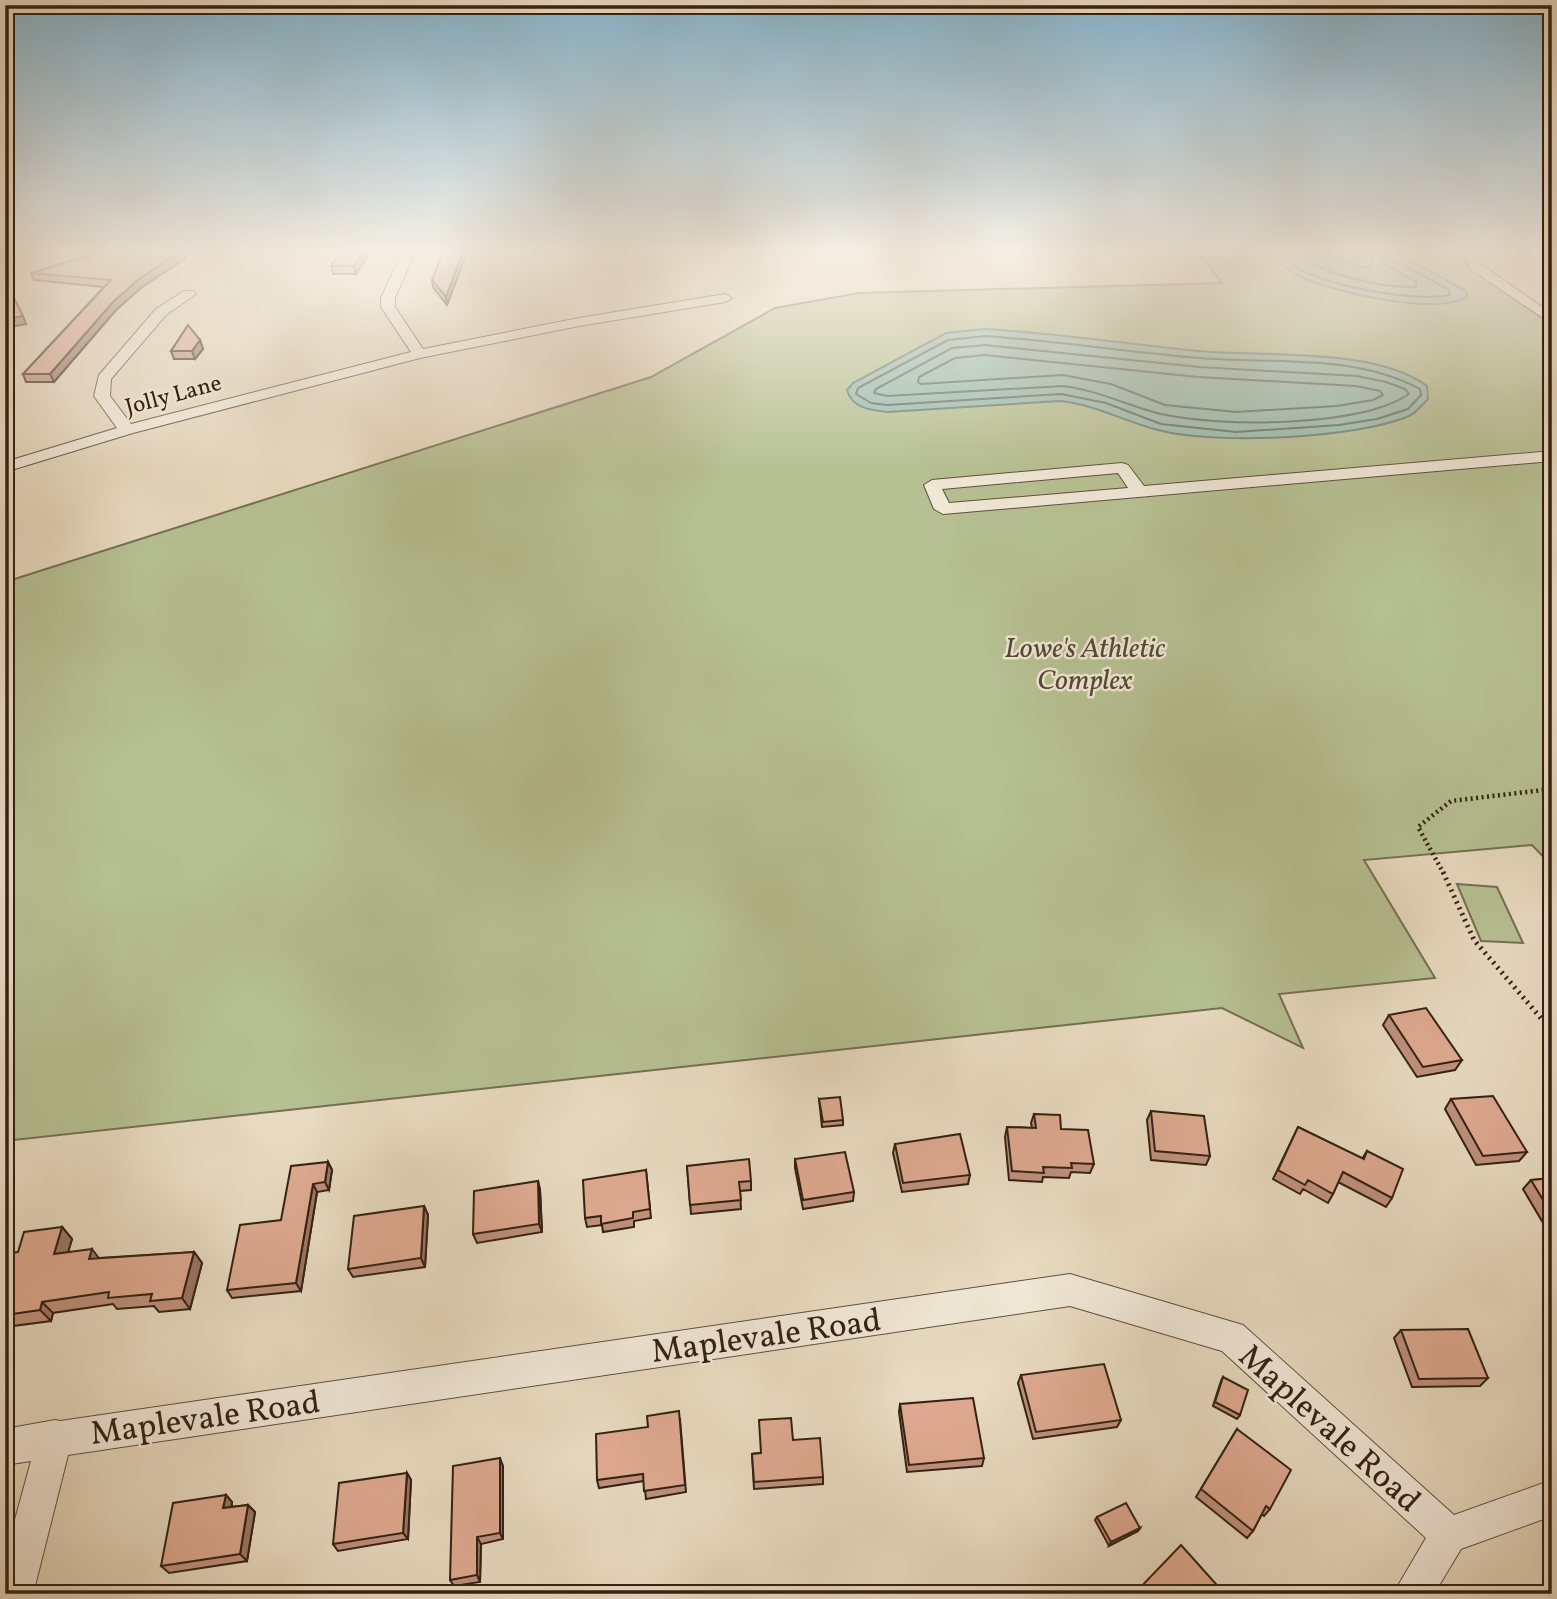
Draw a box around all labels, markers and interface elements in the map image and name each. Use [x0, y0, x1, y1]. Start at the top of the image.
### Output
street label: Jolly Lane [122, 368, 225, 424]
park label: Lowe's Athletic Complex [1005, 630, 1165, 701]
street label: Maplevale Road [649, 1299, 884, 1377]
street label: Maplevale Road [1227, 1335, 1430, 1524]
street label: Maplevale Road [88, 1381, 323, 1459]

